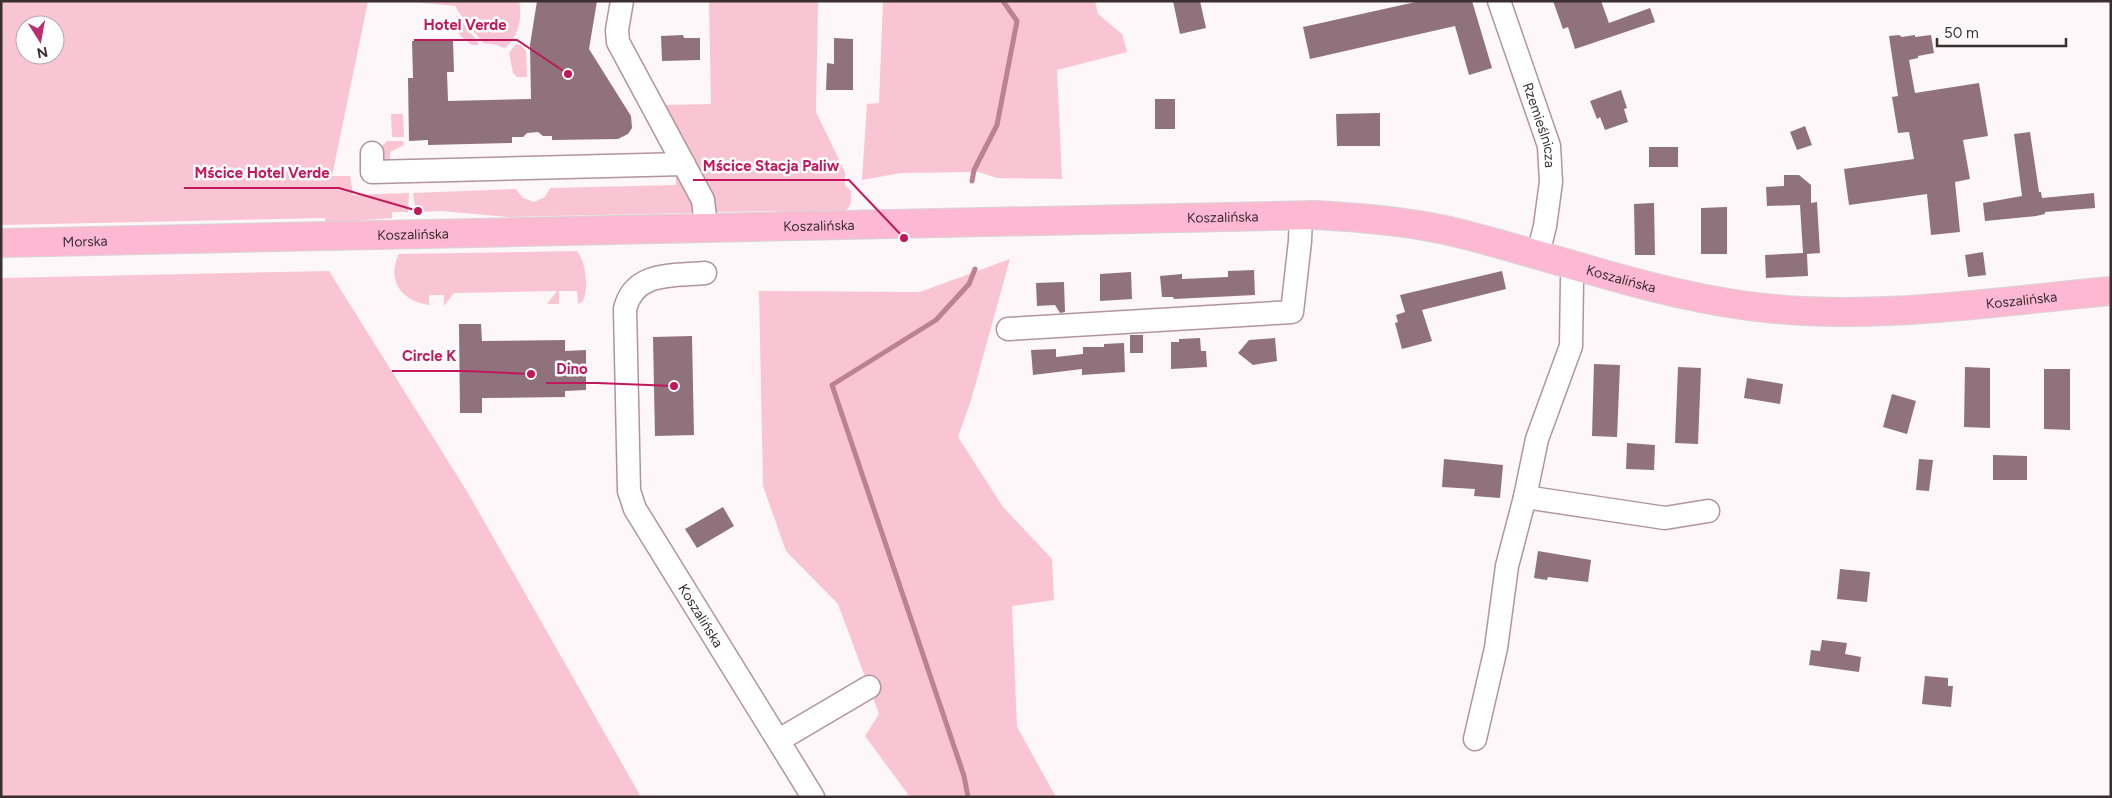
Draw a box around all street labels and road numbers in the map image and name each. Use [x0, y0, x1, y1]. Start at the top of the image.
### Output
street label: Rzemieślnicza [1519, 80, 1558, 168]
street label: Koszalińska [1187, 208, 1259, 227]
street label: Koszalińska [783, 217, 855, 235]
street label: Koszalińska [377, 225, 449, 244]
street label: Morska [62, 233, 108, 251]
street label: Koszalińska [1584, 261, 1658, 297]
street label: Koszalińska [1985, 288, 2058, 313]
street label: Koszalińska [674, 581, 726, 651]

